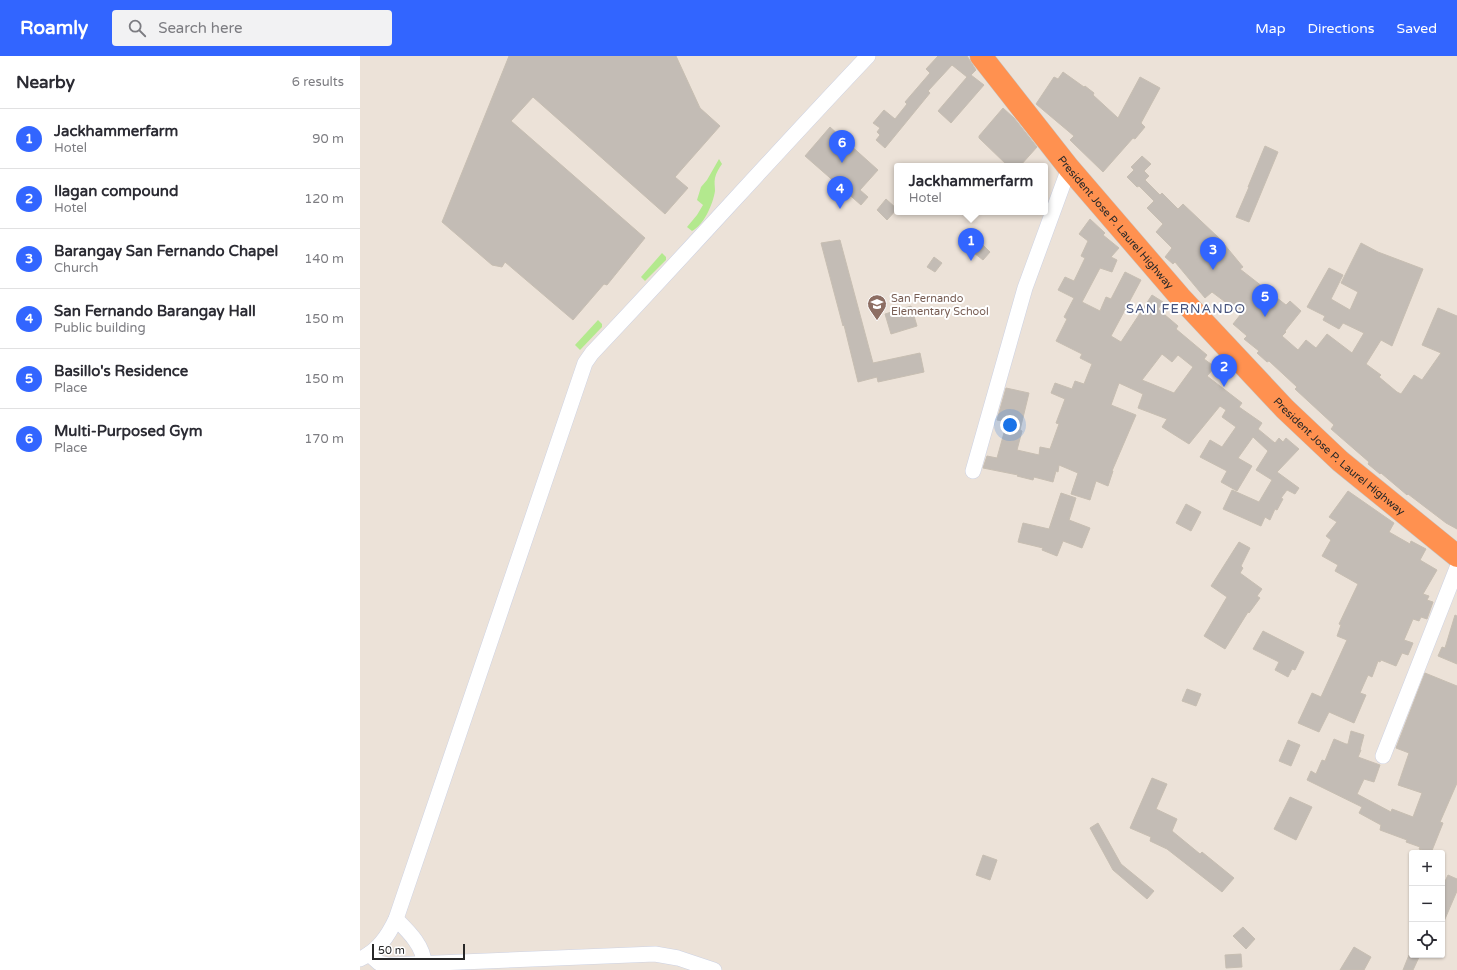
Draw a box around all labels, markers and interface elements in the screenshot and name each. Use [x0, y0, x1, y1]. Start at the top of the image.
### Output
search box [112, 10, 392, 46]
text: Roamly [20, 17, 88, 39]
icon: search [126, 17, 148, 39]
text: Search here [158, 19, 243, 37]
text: Map [1255, 20, 1286, 37]
text: Directions [1308, 20, 1375, 37]
text: Saved [1397, 20, 1437, 37]
text: Nearby [16, 72, 75, 93]
text: 6 results [292, 74, 344, 90]
text: Jackhammerfarm [54, 122, 178, 140]
pin: 6 [829, 130, 855, 163]
text: 1 [25, 131, 33, 147]
text: 90 m [312, 131, 344, 147]
text: Hotel [54, 140, 87, 156]
street label: President Jose P. Laurel Highway [1055, 153, 1176, 292]
popup [894, 163, 1048, 215]
text: Jackhammerfarm [909, 172, 1033, 190]
pin: 4 [827, 176, 853, 209]
text: Ilagan compound [54, 182, 178, 200]
text: Hotel [909, 190, 942, 206]
text: 2 [25, 191, 33, 207]
text: 120 m [304, 191, 344, 207]
text: Hotel [54, 200, 87, 216]
pin: 1 [958, 228, 984, 261]
pin: 3 [1200, 237, 1226, 270]
text: Barangay San Fernando Chapel [54, 242, 278, 260]
text: 3 [25, 251, 33, 267]
text: 140 m [304, 251, 344, 267]
text: Church [54, 260, 98, 276]
pin: 5 [1252, 284, 1278, 317]
place label: San Fernando Elementary School [891, 292, 989, 318]
school or university icon: San Fernando Elementary School [866, 293, 888, 321]
district label: SAN FERNANDO [1126, 301, 1246, 317]
text: San Fernando Barangay Hall [54, 302, 256, 320]
text: 4 [25, 311, 33, 327]
text: 150 m [304, 311, 344, 327]
text: Public building [54, 320, 146, 336]
pin: 2 [1211, 354, 1237, 387]
text: Basillo's Residence [54, 362, 188, 380]
text: 5 [25, 371, 33, 387]
text: 150 m [304, 371, 344, 387]
text: Place [54, 380, 87, 396]
street label: President Jose P. Laurel Highway [1270, 395, 1407, 518]
your location [1000, 415, 1020, 435]
text: Multi-Purposed Gym [54, 422, 202, 440]
text: 6 [25, 431, 33, 447]
text: 170 m [304, 431, 344, 447]
text: Place [54, 440, 87, 456]
map controls [1409, 850, 1445, 958]
button: + [1409, 850, 1445, 886]
button: − [1409, 886, 1445, 922]
button: locate [1409, 922, 1445, 958]
scale bar [372, 942, 465, 961]
text: 50 m [378, 944, 405, 957]

